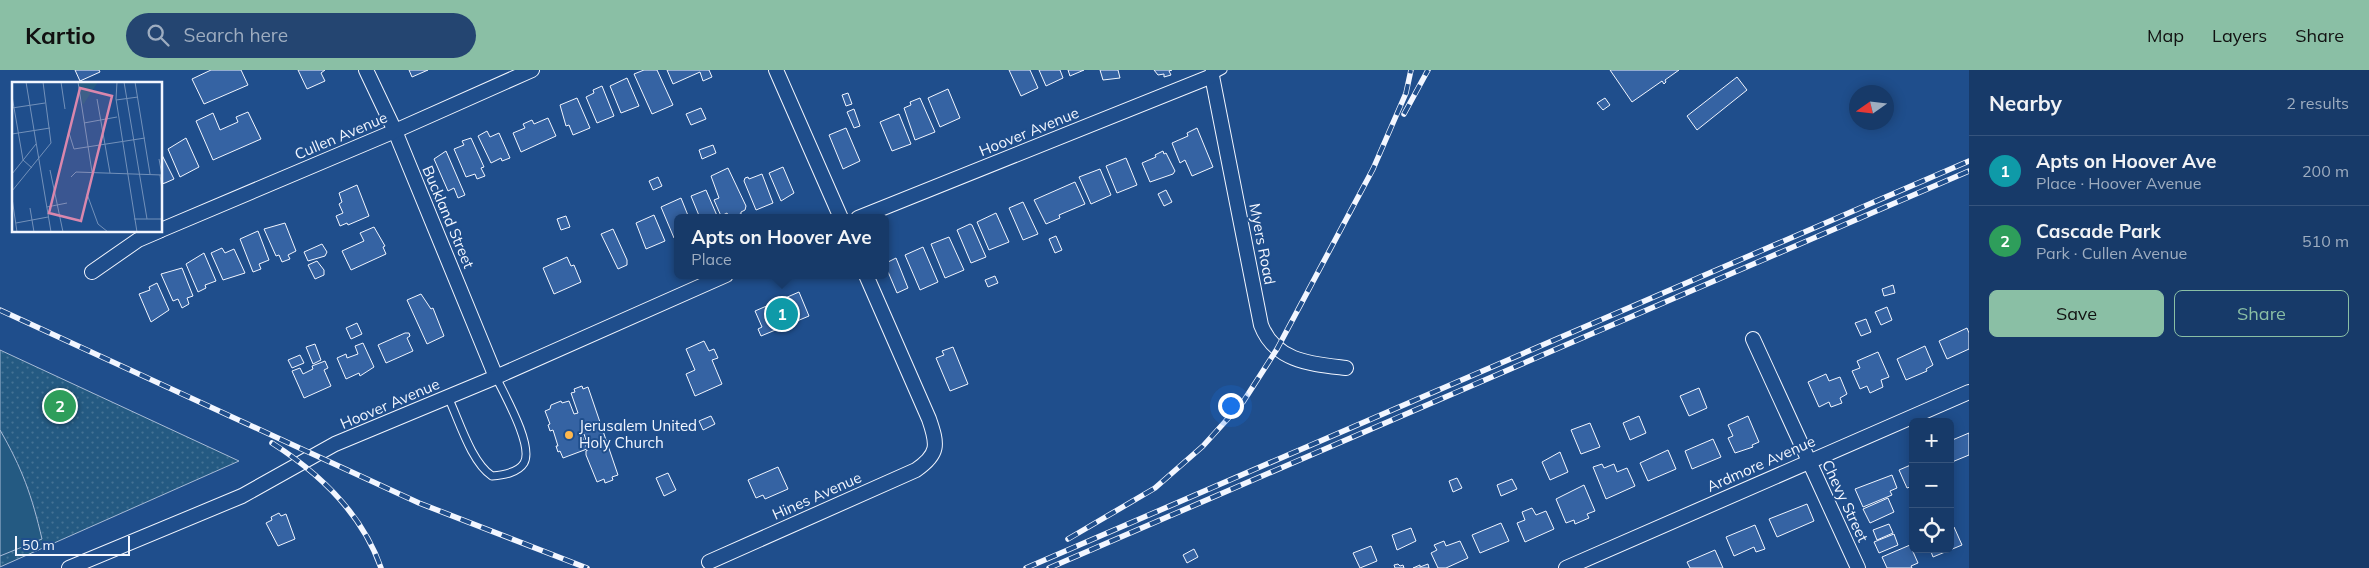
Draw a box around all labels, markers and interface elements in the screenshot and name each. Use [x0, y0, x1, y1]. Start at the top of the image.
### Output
search box [126, 13, 476, 58]
text: Kartio [25, 20, 96, 50]
icon: search [144, 21, 172, 49]
text: Search here [184, 23, 288, 47]
text: Map [2147, 24, 2184, 47]
text: Layers [2212, 24, 2267, 47]
text: Share [2295, 24, 2344, 47]
inset map [12, 82, 162, 232]
north arrow [1849, 85, 1894, 130]
text: Nearby [1989, 90, 2062, 116]
text: 2 results [2286, 93, 2349, 113]
street label: Hoover Avenue [976, 103, 1082, 160]
street label: Cullen Avenue [292, 107, 390, 164]
text: Apts on Hoover Ave [2036, 149, 2216, 173]
text: 1 [2000, 161, 2010, 181]
text: 200 m [2302, 161, 2349, 181]
street label: Buckland Street [418, 163, 479, 271]
text: Place · Hoover Avenue [2036, 173, 2202, 193]
street label: Myers Road [1245, 202, 1280, 286]
popup [674, 214, 889, 279]
text: Cascade Park [2036, 219, 2161, 243]
text: Apts on Hoover Ave [691, 225, 872, 249]
text: 2 [2000, 231, 2010, 251]
text: 510 m [2302, 231, 2349, 251]
text: Park · Cullen Avenue [2036, 243, 2187, 263]
text: Place [691, 249, 732, 269]
button: Save [1989, 290, 2164, 337]
button: Share [2174, 290, 2349, 337]
pin: 1 [766, 295, 798, 333]
street label: Hoover Avenue [337, 374, 442, 433]
pin: 2 [44, 387, 76, 425]
your location [1218, 393, 1244, 419]
place label: Jerusalem United Holy Church [579, 416, 697, 452]
map controls [1909, 418, 1954, 553]
button: + [1909, 418, 1954, 463]
marker: Jerusalem United Holy Church [563, 429, 575, 441]
street label: Ardmore Avenue [1704, 431, 1818, 496]
street label: Chevy Street [1818, 457, 1873, 545]
button: − [1909, 463, 1954, 508]
street label: Hines Avenue [769, 467, 864, 524]
button: locate [1909, 508, 1954, 553]
scale bar [15, 533, 130, 556]
text: 50 m [22, 536, 55, 554]

